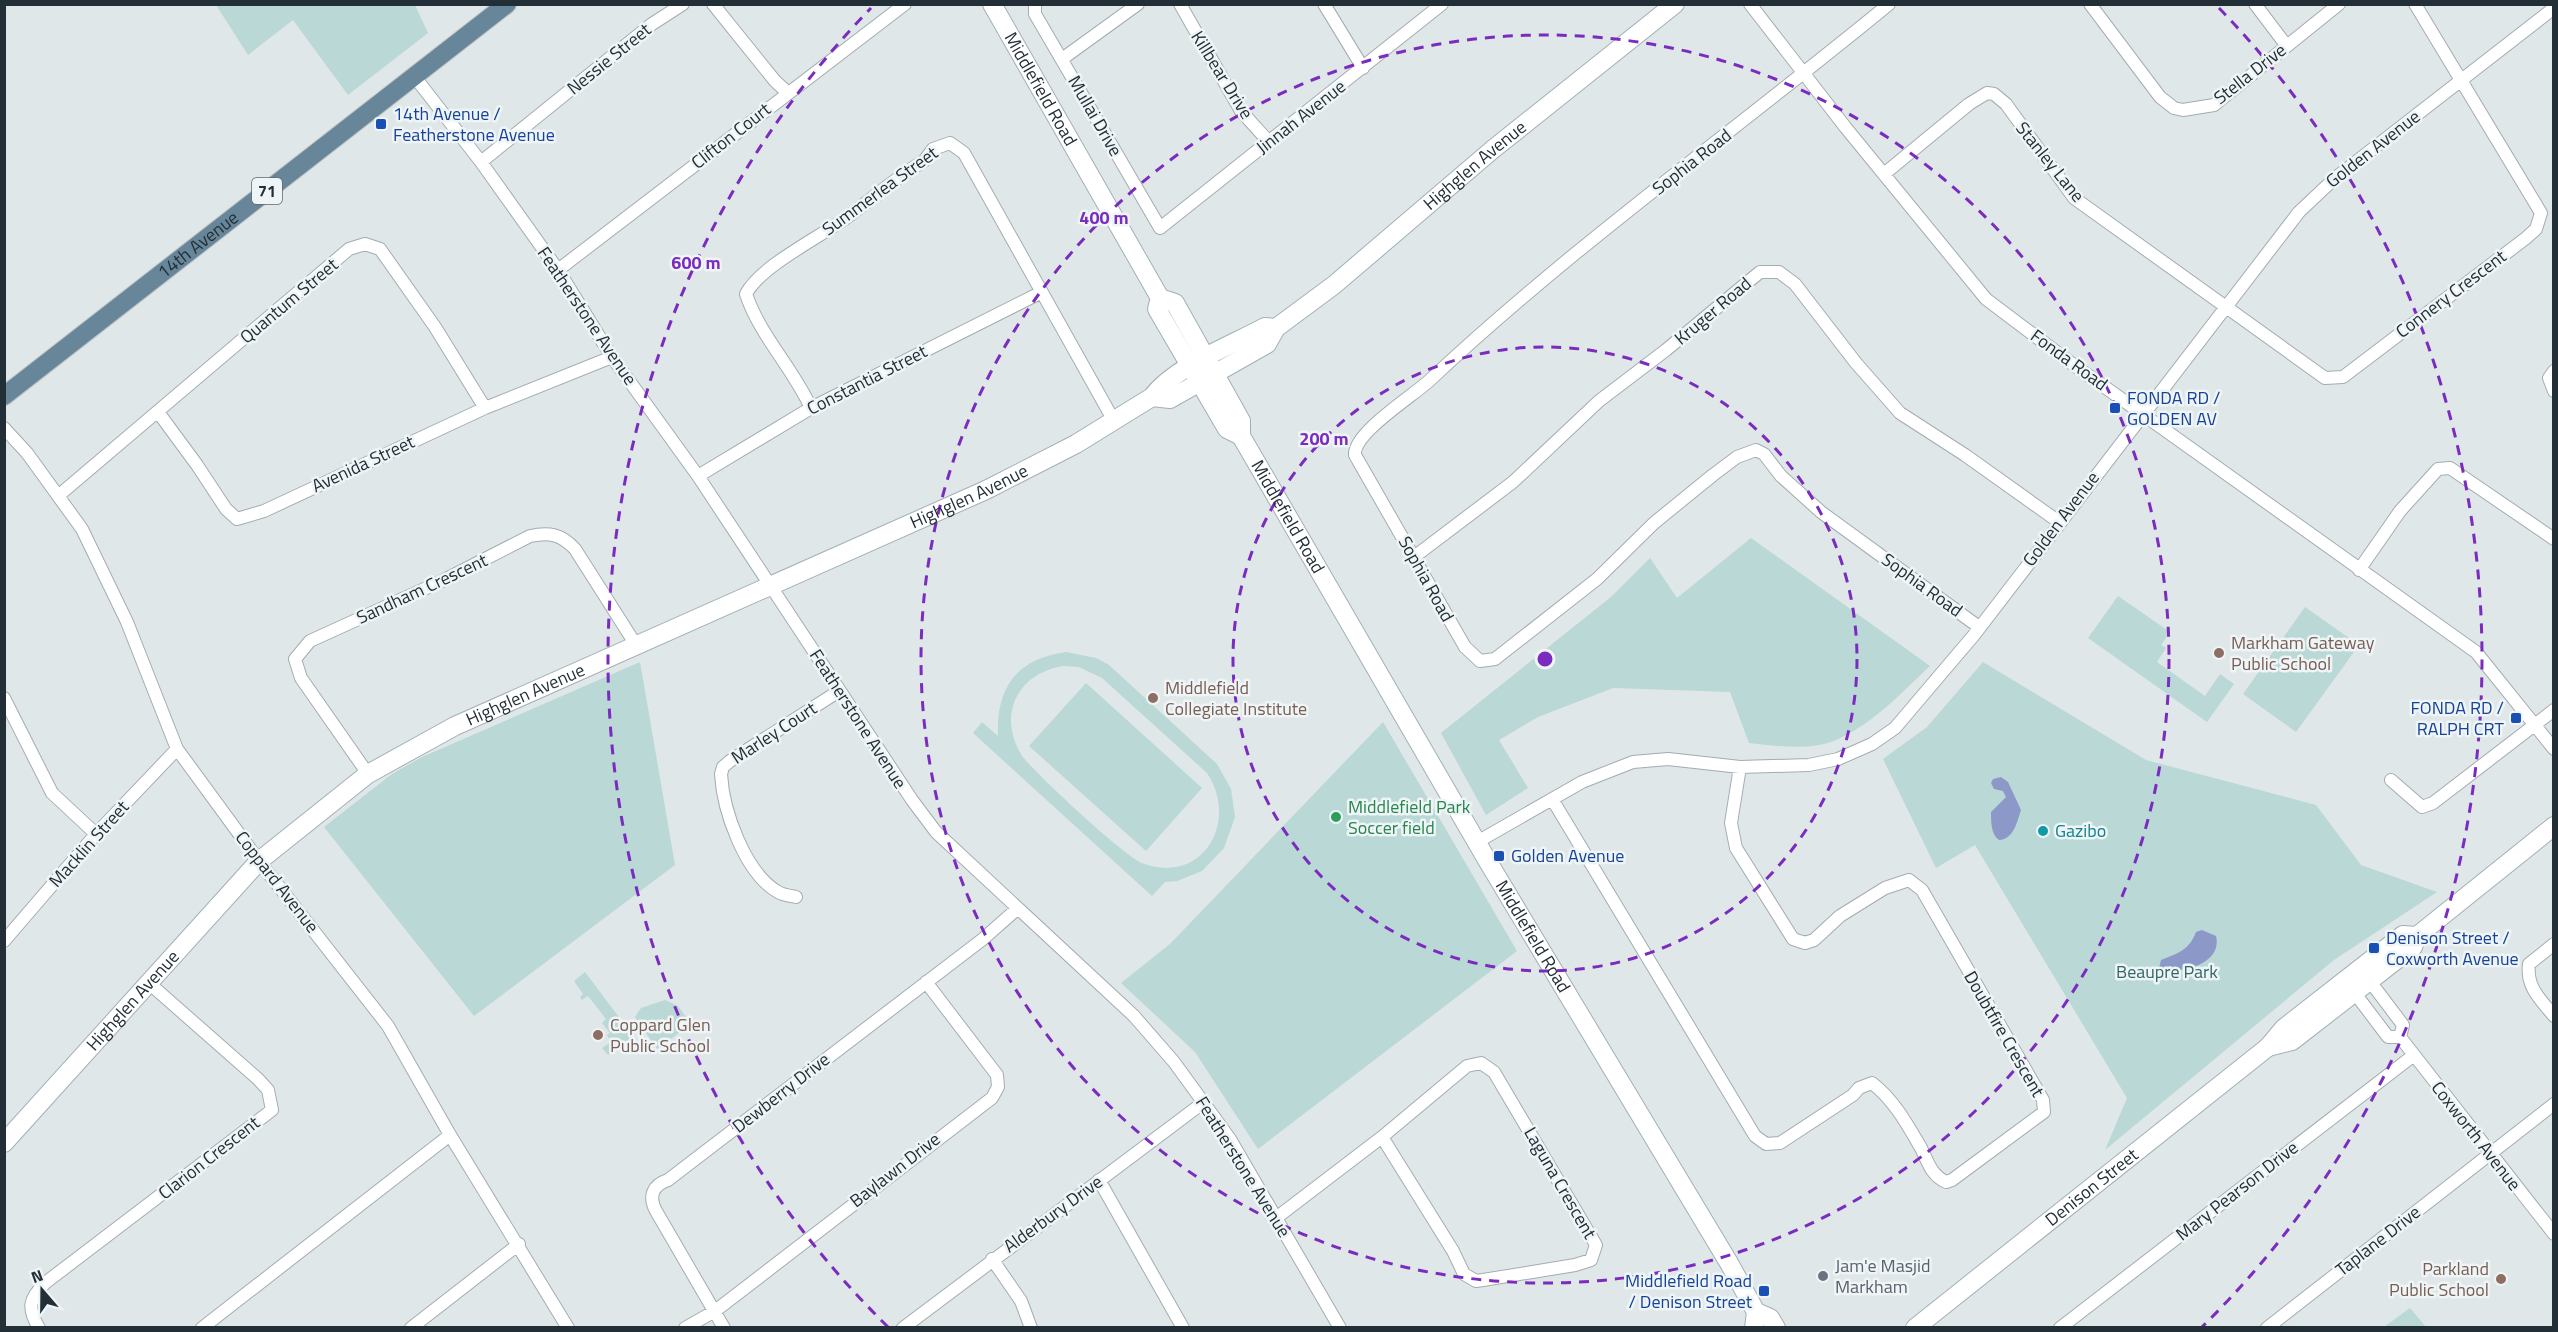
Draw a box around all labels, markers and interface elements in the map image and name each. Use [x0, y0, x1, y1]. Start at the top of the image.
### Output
street label: Nessie Street [561, 16, 657, 101]
street label: Killbear Drive [1185, 25, 1260, 124]
street label: Middlefield Road [998, 27, 1084, 151]
street label: Stella Drive [2208, 37, 2292, 111]
street label: Mullai Drive [1061, 70, 1129, 161]
street label: Jinnah Avenue [1250, 73, 1351, 160]
street label: Clifton Court [685, 95, 777, 175]
place label: 14th Avenue / Featherstone Avenue [393, 100, 555, 148]
street label: Golden Avenue [2320, 103, 2426, 194]
street label: Highglen Avenue [1417, 114, 1532, 216]
street label: Stanley Lane [2009, 116, 2091, 208]
marker: 14th Avenue / Featherstone Avenue [374, 117, 388, 131]
street label: Sophia Road [1646, 122, 1737, 201]
street label: Summerlea Street [816, 139, 944, 242]
road number: 71 [252, 178, 282, 204]
street label: 14th Avenue [151, 204, 244, 285]
text: 400 m [1079, 204, 1129, 231]
street label: Featherstone Avenue [531, 241, 644, 390]
street label: Connery Crescent [2390, 243, 2512, 344]
text: 600 m [671, 249, 721, 276]
street label: Quantum Street [234, 251, 344, 350]
street label: Kruger Road [1668, 270, 1757, 351]
street label: Fonda Road [2025, 322, 2114, 397]
street label: Constantia Street [802, 337, 932, 421]
place label: FONDA RD / GOLDEN AV [2127, 384, 2220, 432]
marker: FONDA RD / GOLDEN AV [2108, 401, 2122, 415]
text: 200 m [1299, 425, 1349, 452]
street label: Avenida Street [307, 428, 419, 499]
street label: Middlefield Road [1245, 455, 1332, 578]
street label: Highglen Avenue [905, 457, 1033, 535]
street label: Golden Avenue [2016, 465, 2105, 572]
street label: Sophia Road [1392, 531, 1461, 627]
street label: Sandham Crescent [352, 546, 492, 631]
street label: Sophia Road [1876, 546, 1968, 623]
place label: Markham Gateway Public School [2231, 629, 2375, 677]
street label: Featherstone Avenue [803, 644, 914, 794]
marker: Markham Gateway Public School [2212, 646, 2226, 660]
centre of rings [1535, 649, 1555, 669]
street label: Highglen Avenue [461, 656, 589, 733]
place label: Middlefield Collegiate Institute [1165, 674, 1307, 722]
marker: Middlefield Collegiate Institute [1146, 691, 1160, 705]
street label: Marley Court [726, 694, 822, 770]
place label: FONDA RD / RALPH CRT [2411, 694, 2505, 742]
marker: FONDA RD / RALPH CRT [2509, 711, 2523, 725]
place label: Middlefield Park Soccer field [1348, 793, 1471, 841]
street label: Macklin Street [42, 794, 135, 893]
marker: Middlefield Park Soccer field [1329, 810, 1343, 824]
place label: Gazibo [2055, 817, 2106, 844]
marker: Gazibo [2036, 824, 2050, 838]
street label: Coppard Avenue [229, 825, 326, 938]
place label: Golden Avenue [1511, 842, 1624, 869]
marker: Golden Avenue [1492, 849, 1506, 863]
street label: Middlefield Road [1489, 875, 1578, 998]
place label: Denison Street / Coxworth Avenue [2386, 924, 2519, 972]
marker: Denison Street / Coxworth Avenue [2367, 941, 2381, 955]
street label: Highglen Avenue [80, 944, 185, 1057]
park label: Beaupre Park [2116, 958, 2218, 985]
street label: Doubtfire Crescent [1957, 966, 2052, 1102]
place label: Coppard Glen Public School [610, 1011, 711, 1059]
marker: Coppard Glen Public School [591, 1028, 605, 1042]
street label: Dewberry Drive [726, 1046, 835, 1139]
street label: Coxworth Avenue [2425, 1075, 2528, 1196]
street label: Featherstone Avenue [1189, 1091, 1298, 1242]
street label: Clarion Crescent [152, 1109, 266, 1206]
street label: Laguna Crescent [1517, 1122, 1604, 1244]
street label: Baylawn Drive [844, 1126, 946, 1214]
street label: Mary Pearson Drive [2170, 1134, 2304, 1247]
street label: Denison Street [2039, 1141, 2144, 1232]
street label: Alderbury Drive [997, 1168, 1108, 1259]
street label: Taplane Drive [2329, 1199, 2426, 1283]
place label: Jam'e Masjid Markham [1835, 1252, 1931, 1300]
place label: Parkland Public School [2389, 1255, 2489, 1303]
north arrow [12, 1260, 72, 1320]
text: N [28, 1263, 46, 1289]
place label: Middlefield Road / Denison Street [1625, 1267, 1753, 1315]
marker: Jam'e Masjid Markham [1816, 1269, 1830, 1283]
marker: Parkland Public School [2494, 1272, 2508, 1286]
marker: Middlefield Road / Denison Street [1757, 1284, 1771, 1298]

